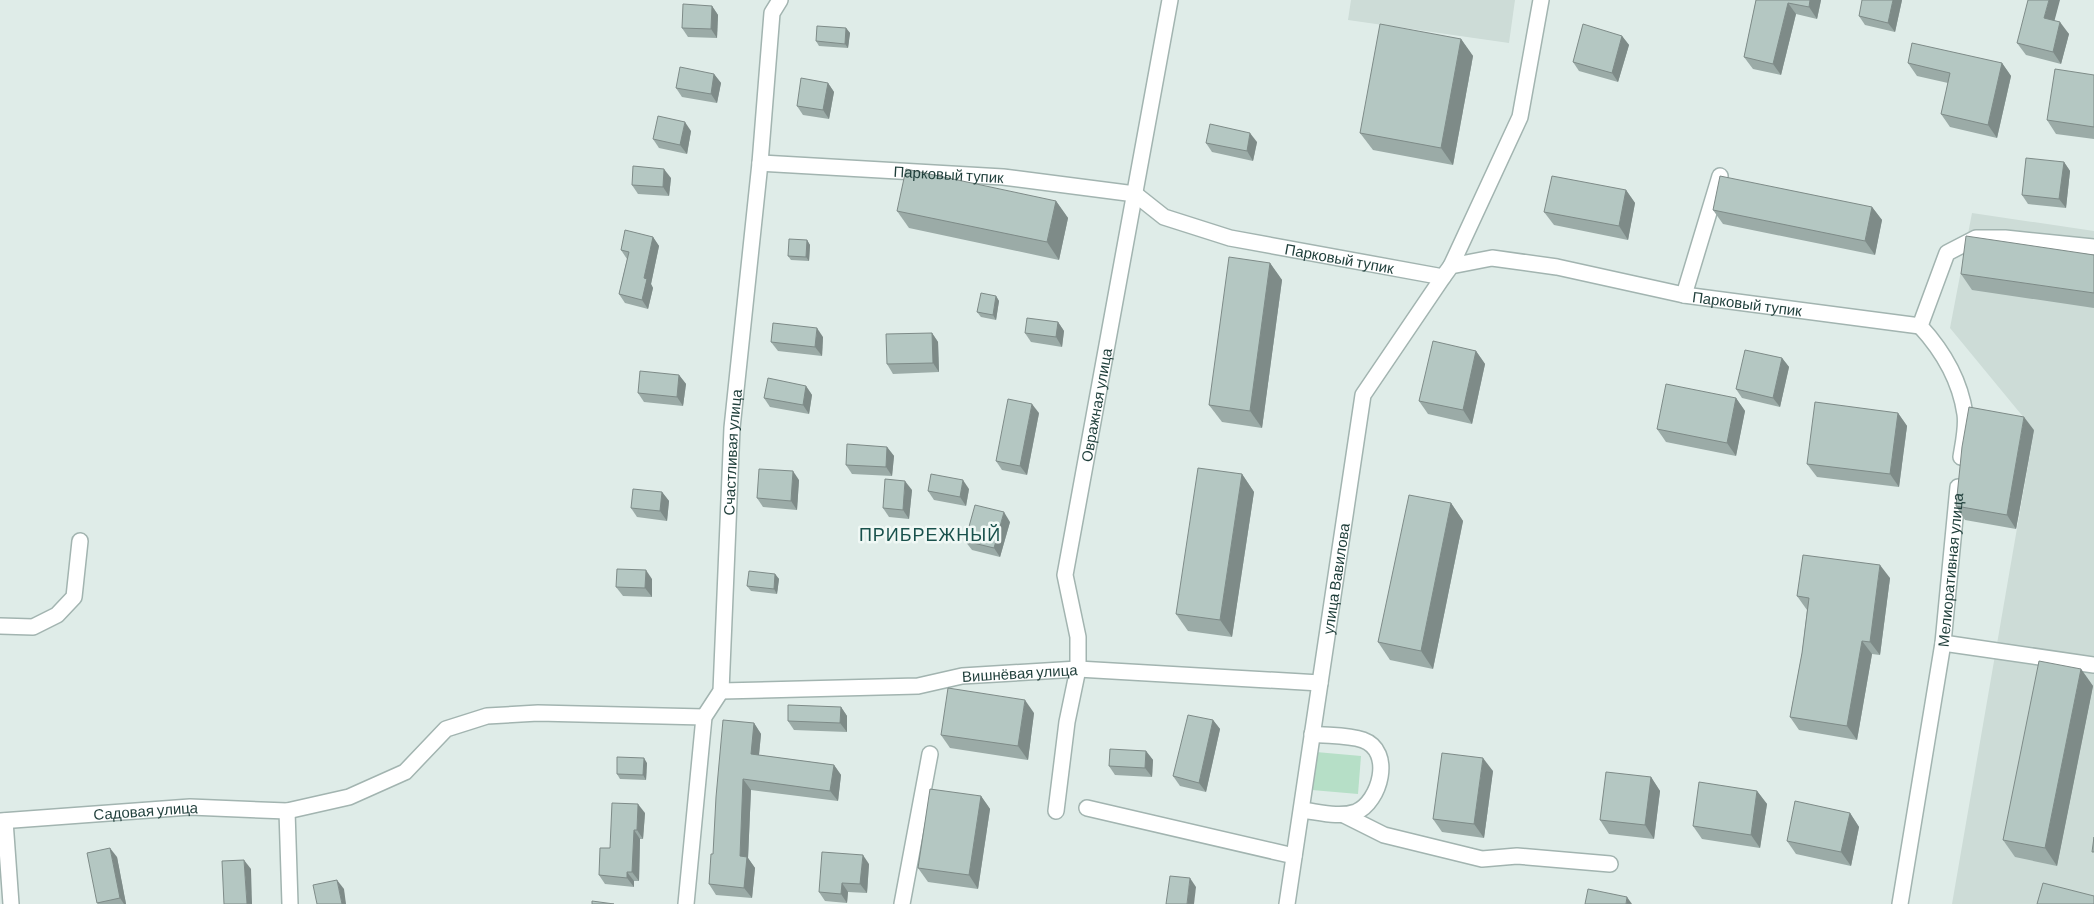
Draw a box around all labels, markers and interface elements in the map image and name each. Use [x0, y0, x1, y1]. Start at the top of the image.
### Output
street label: Парковый тупик [893, 162, 1005, 186]
street label: Парковый тупик [1284, 239, 1396, 277]
street label: Парковый тупик [1691, 287, 1803, 319]
street label: Овражная улица [1077, 346, 1115, 463]
street label: Счастливая улица [719, 387, 745, 516]
street label: Мелиоративная улица [1934, 491, 1966, 648]
street label: улица Вавилова [1318, 521, 1353, 636]
district label: ПРИБРЕЖНЫЙ [859, 523, 1001, 545]
street label: Вишнёвая улица [961, 660, 1079, 685]
street label: Садовая улица [93, 798, 199, 823]

